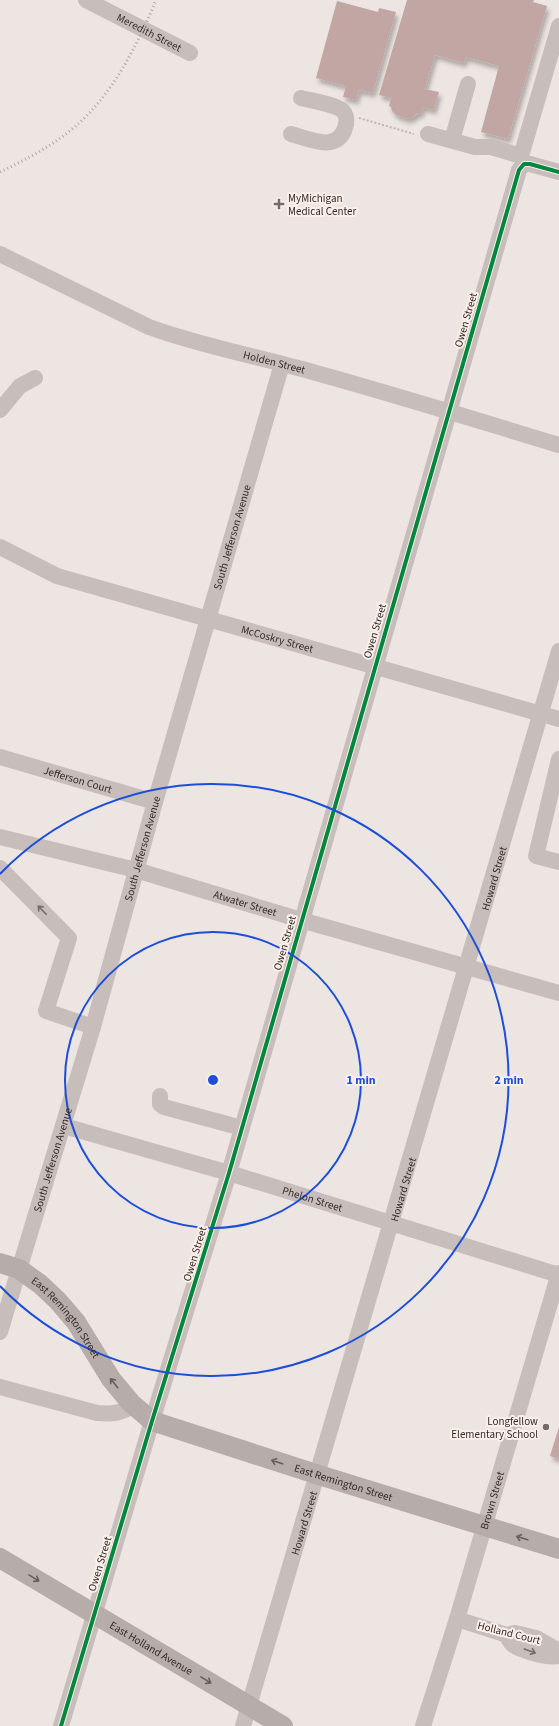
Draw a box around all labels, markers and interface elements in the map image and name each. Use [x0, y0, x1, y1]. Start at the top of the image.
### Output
street label: Meredith Street [114, 9, 185, 55]
place label: MyMichigan Medical Center [288, 191, 356, 219]
marker: MyMichigan Medical Center [273, 198, 285, 210]
street label: Owen Street [451, 291, 481, 349]
street label: Holden Street [242, 347, 307, 377]
street label: South Jefferson Avenue [209, 482, 254, 591]
street label: Owen Street [360, 602, 390, 660]
street label: McCoskry Street [239, 621, 315, 656]
street label: Jefferson Court [42, 763, 114, 797]
street label: South Jefferson Avenue [121, 794, 164, 903]
street label: Howard Street [477, 844, 510, 912]
street label: Atwater Street [212, 886, 279, 920]
one-way arrow [37, 905, 47, 915]
street label: Owen Street [270, 914, 300, 972]
text: 1 min [346, 1072, 376, 1089]
text: 2 min [494, 1072, 524, 1089]
centre of rings [206, 1073, 220, 1087]
street label: South Jefferson Avenue [29, 1105, 76, 1214]
street label: Howard Street [387, 1155, 420, 1223]
street label: Phelon Street [281, 1182, 345, 1215]
street label: Owen Street [180, 1225, 210, 1283]
street label: East Remington Street [28, 1273, 104, 1361]
one-way arrow [110, 1377, 119, 1388]
place label: Longfellow Elementary School [451, 1414, 538, 1442]
marker: Longfellow Elementary School [541, 1422, 551, 1432]
one-way arrow [271, 1458, 284, 1465]
street label: East Remington Street [292, 1460, 395, 1505]
street label: Brown Street [476, 1469, 508, 1531]
street label: Howard Street [287, 1489, 321, 1557]
one-way arrow [515, 1534, 528, 1541]
street label: Owen Street [85, 1535, 115, 1593]
one-way arrow [28, 1574, 40, 1582]
street label: East Holland Avenue [107, 1617, 196, 1679]
street label: Holland Court [476, 1618, 542, 1648]
one-way arrow [524, 1648, 536, 1656]
one-way arrow [200, 1676, 212, 1684]

